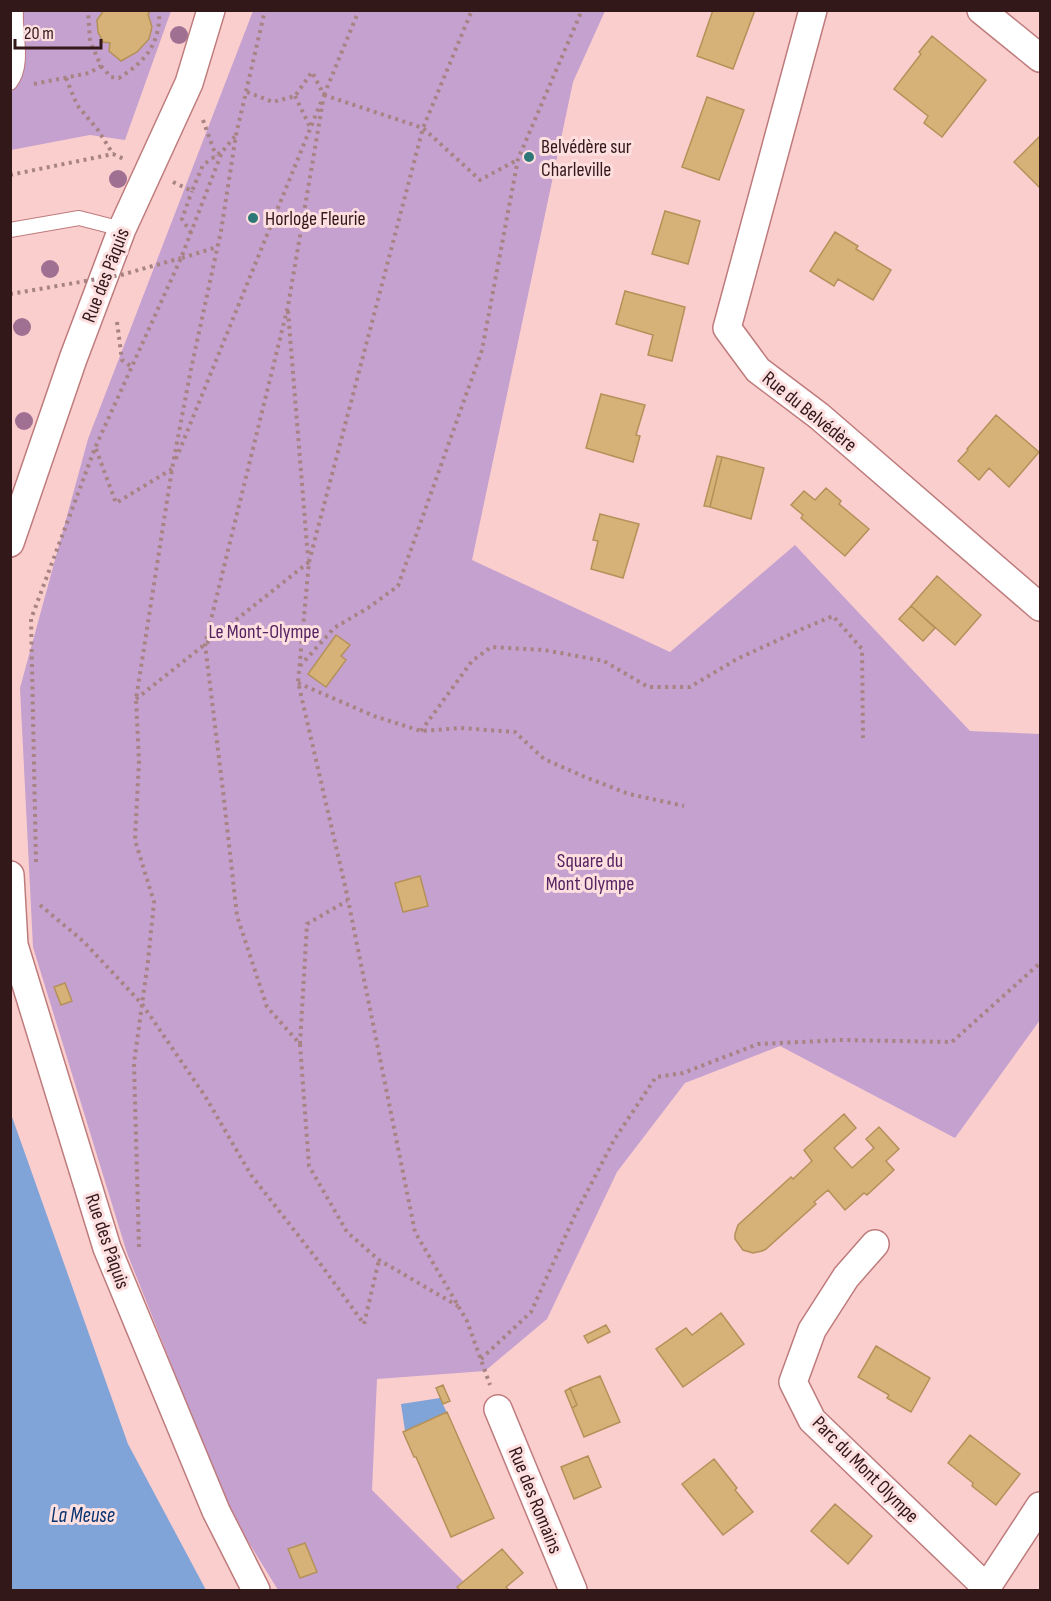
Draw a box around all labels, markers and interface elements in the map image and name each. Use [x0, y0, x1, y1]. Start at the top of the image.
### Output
scale bar [15, 12, 100, 50]
text: 20 m [24, 23, 54, 44]
place label: Belvédère sur Charleville [541, 135, 632, 182]
marker: Belvédère sur Charleville [522, 150, 536, 164]
place label: Horloge Fleurie [265, 207, 366, 231]
marker: Horloge Fleurie [246, 211, 260, 225]
street label: Rue des Pâquis [77, 225, 135, 326]
street label: Rue du Belvédère [757, 366, 862, 457]
park label: Le Mont-Olympe [208, 620, 320, 644]
park label: Square du Mont Olympe [546, 849, 634, 896]
street label: Rue des Pâquis [80, 1191, 135, 1292]
street label: Parc du Mont Olympe [807, 1411, 924, 1528]
street label: Rue des Romains [503, 1444, 567, 1557]
water label: La Meuse [51, 1503, 115, 1528]

